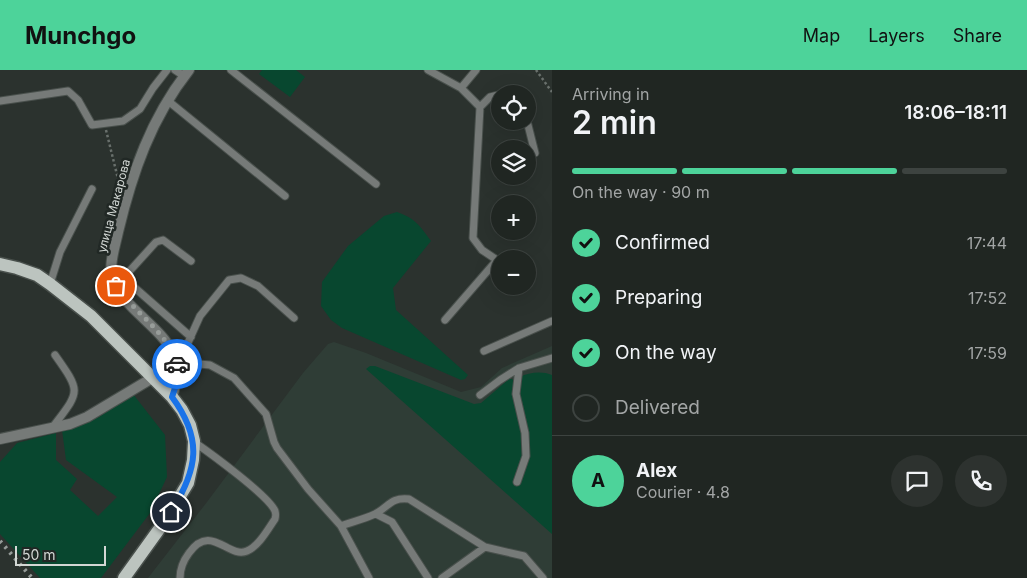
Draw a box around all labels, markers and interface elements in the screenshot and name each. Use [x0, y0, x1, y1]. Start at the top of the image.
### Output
text: Munchgo [25, 21, 136, 50]
text: Map [803, 25, 840, 46]
text: Layers [868, 25, 925, 46]
text: Share [953, 25, 1002, 46]
text: Arriving in [572, 84, 649, 104]
map controls [491, 85, 536, 295]
button: locate [491, 85, 536, 130]
text: 18:06–18:11 [904, 101, 1007, 124]
text: 2 min [572, 103, 657, 142]
button: layers [491, 140, 536, 185]
street label: улица Макарова [94, 157, 133, 254]
text: On the way · 90 m [572, 182, 710, 202]
button: + [491, 195, 536, 240]
icon: check [572, 229, 600, 257]
text: Confirmed [615, 231, 710, 254]
text: 17:44 [967, 233, 1007, 253]
button: − [491, 250, 536, 295]
pin [95, 265, 137, 307]
icon: bag [102, 272, 130, 300]
icon: check [572, 284, 600, 312]
text: Preparing [615, 286, 702, 309]
text: 17:52 [968, 288, 1007, 308]
courier [152, 339, 202, 389]
icon: check [572, 339, 600, 367]
text: On the way [615, 341, 717, 364]
text: 17:59 [968, 343, 1007, 363]
icon: car [163, 350, 191, 378]
text: Delivered [615, 396, 700, 419]
button: chat [891, 455, 943, 507]
button: phone [955, 455, 1007, 507]
text: Alex [636, 459, 677, 482]
text: A [591, 469, 605, 492]
text: Courier · 4.8 [636, 482, 730, 502]
pin [150, 491, 192, 533]
icon: home [157, 498, 185, 526]
scale bar [15, 543, 106, 566]
text: 50 m [22, 546, 56, 563]

